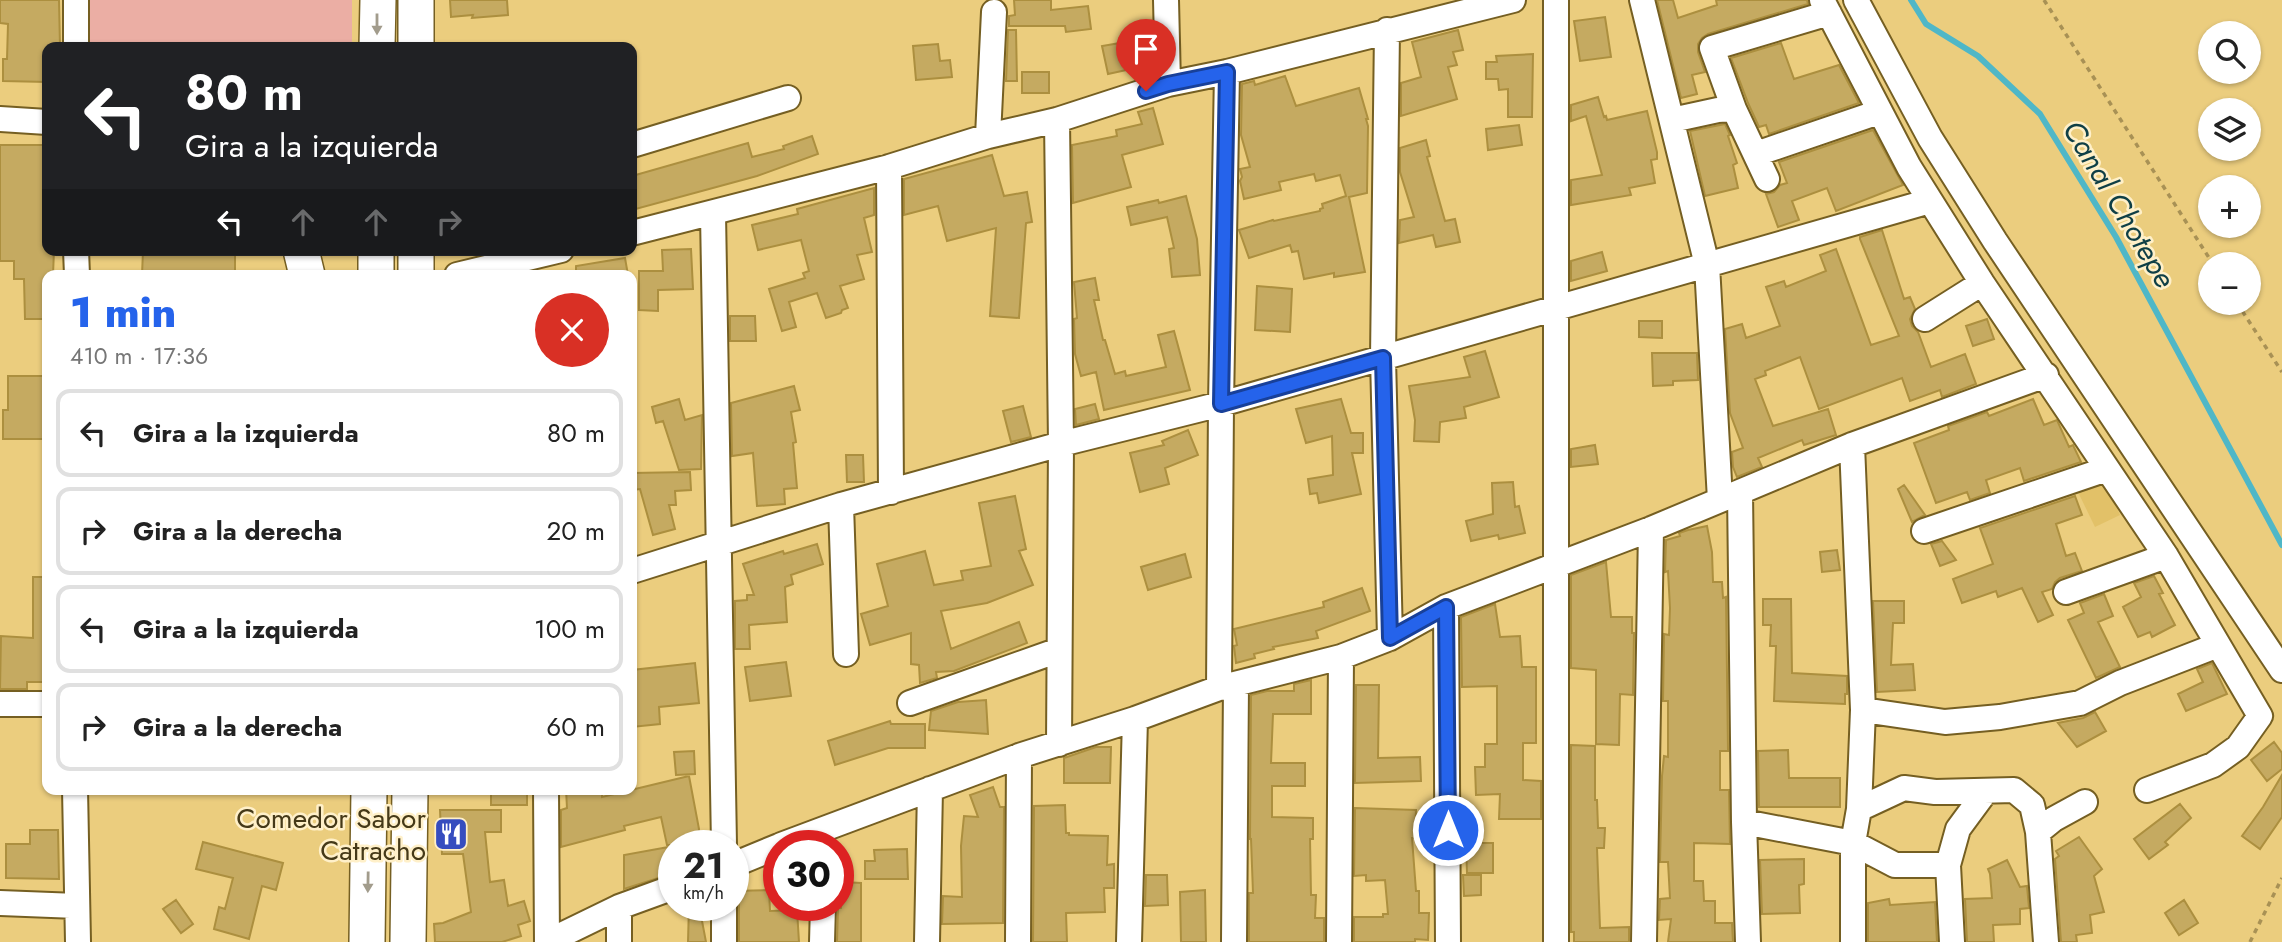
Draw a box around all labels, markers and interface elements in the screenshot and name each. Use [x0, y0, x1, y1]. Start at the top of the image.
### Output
one-way arrow [372, 13, 383, 35]
pin [1116, 19, 1176, 91]
map controls [2198, 21, 2261, 315]
button: search [2198, 21, 2261, 84]
icon: arrive [1127, 30, 1165, 68]
text: 80 m [185, 58, 303, 128]
icon: left [70, 70, 161, 161]
button: layers [2198, 98, 2261, 161]
water label: Canal Chotepe [2052, 112, 2186, 296]
text: Gira a la izquierda [185, 123, 438, 169]
button: + [2198, 175, 2261, 238]
icon: left [211, 203, 249, 241]
icon: ahead [284, 203, 322, 241]
icon: ahead [357, 203, 395, 241]
icon: right [430, 203, 468, 241]
button: − [2198, 252, 2261, 315]
text: 1 min [70, 282, 176, 343]
button: close [535, 293, 609, 367]
text: 410 m · 17:36 [70, 339, 208, 373]
icon: left [74, 414, 112, 452]
text: Gira a la izquierda [133, 414, 359, 452]
text: 80 m [547, 414, 605, 452]
icon: right [74, 512, 112, 550]
text: Gira a la derecha [133, 512, 342, 550]
text: 20 m [547, 512, 605, 550]
icon: left [74, 610, 112, 648]
text: Gira a la izquierda [133, 610, 359, 648]
text: 100 m [534, 610, 605, 648]
icon: right [74, 708, 112, 746]
text: Gira a la derecha [133, 708, 342, 746]
text: 60 m [546, 708, 605, 746]
position arrow [1411, 793, 1485, 867]
place label: Comedor Sabor Catracho [236, 798, 426, 871]
restaurant icon: Comedor Sabor Catracho [432, 815, 470, 853]
speed limit sign: 30 [763, 830, 854, 921]
text: 21 [683, 841, 724, 891]
one-way arrow [362, 871, 373, 893]
text: km/h [683, 880, 724, 906]

